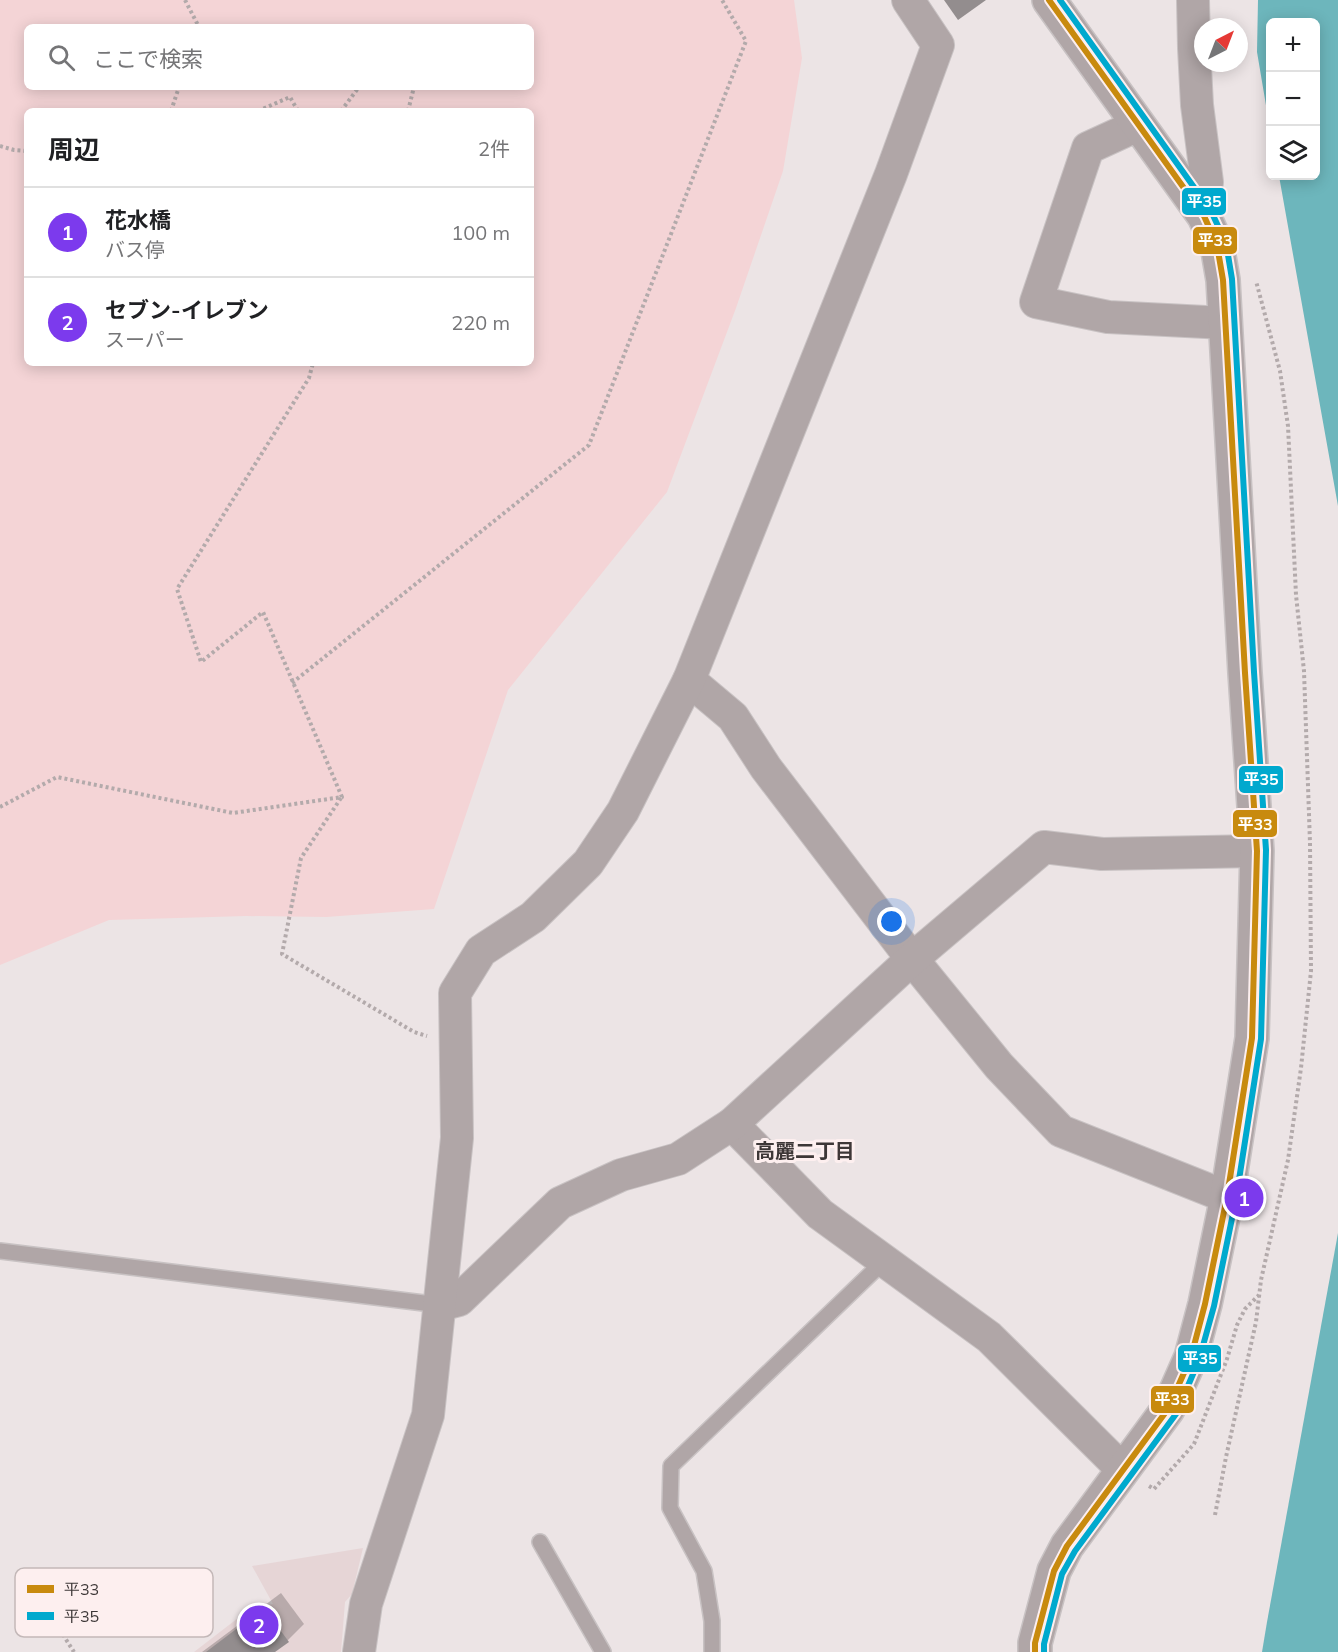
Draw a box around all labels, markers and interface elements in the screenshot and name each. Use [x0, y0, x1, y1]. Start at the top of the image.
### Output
north arrow [1194, 18, 1248, 72]
map controls [1266, 18, 1320, 180]
button: + [1266, 18, 1320, 72]
search box [24, 24, 534, 90]
icon: search [45, 41, 78, 74]
text: ここで検索 [93, 45, 203, 73]
button: − [1266, 72, 1320, 126]
button: layers [1266, 126, 1320, 180]
text: 周辺 [48, 133, 100, 166]
text: 2件 [478, 136, 510, 161]
line badge: 平35 [1181, 187, 1227, 216]
text: 平35 [1186, 191, 1222, 211]
text: 花水橋 [105, 206, 171, 234]
text: 1 [62, 220, 74, 245]
text: 100 m [451, 220, 510, 245]
line badge: 平33 [1192, 226, 1238, 255]
text: 平33 [1197, 230, 1233, 250]
text: バス停 [105, 237, 165, 262]
text: セブン-イレブン [105, 296, 269, 324]
text: 2 [62, 310, 74, 335]
text: 220 m [451, 310, 510, 335]
text: スーパー [105, 327, 185, 352]
line badge: 平35 [1238, 765, 1284, 794]
text: 平35 [1243, 769, 1279, 789]
line badge: 平33 [1232, 809, 1278, 838]
text: 平33 [1237, 814, 1273, 834]
your location [877, 907, 906, 936]
district label: 高麗二丁目 [755, 1138, 855, 1163]
pin: 1 [1224, 1176, 1264, 1220]
line badge: 平35 [1177, 1344, 1222, 1373]
text: 平35 [1182, 1348, 1218, 1368]
line badge: 平33 [1150, 1385, 1195, 1414]
text: 平33 [1154, 1389, 1190, 1409]
legend [15, 1568, 213, 1637]
text: 平33 [64, 1579, 99, 1599]
pin: 2 [240, 1602, 278, 1648]
text: 平35 [64, 1606, 99, 1626]

